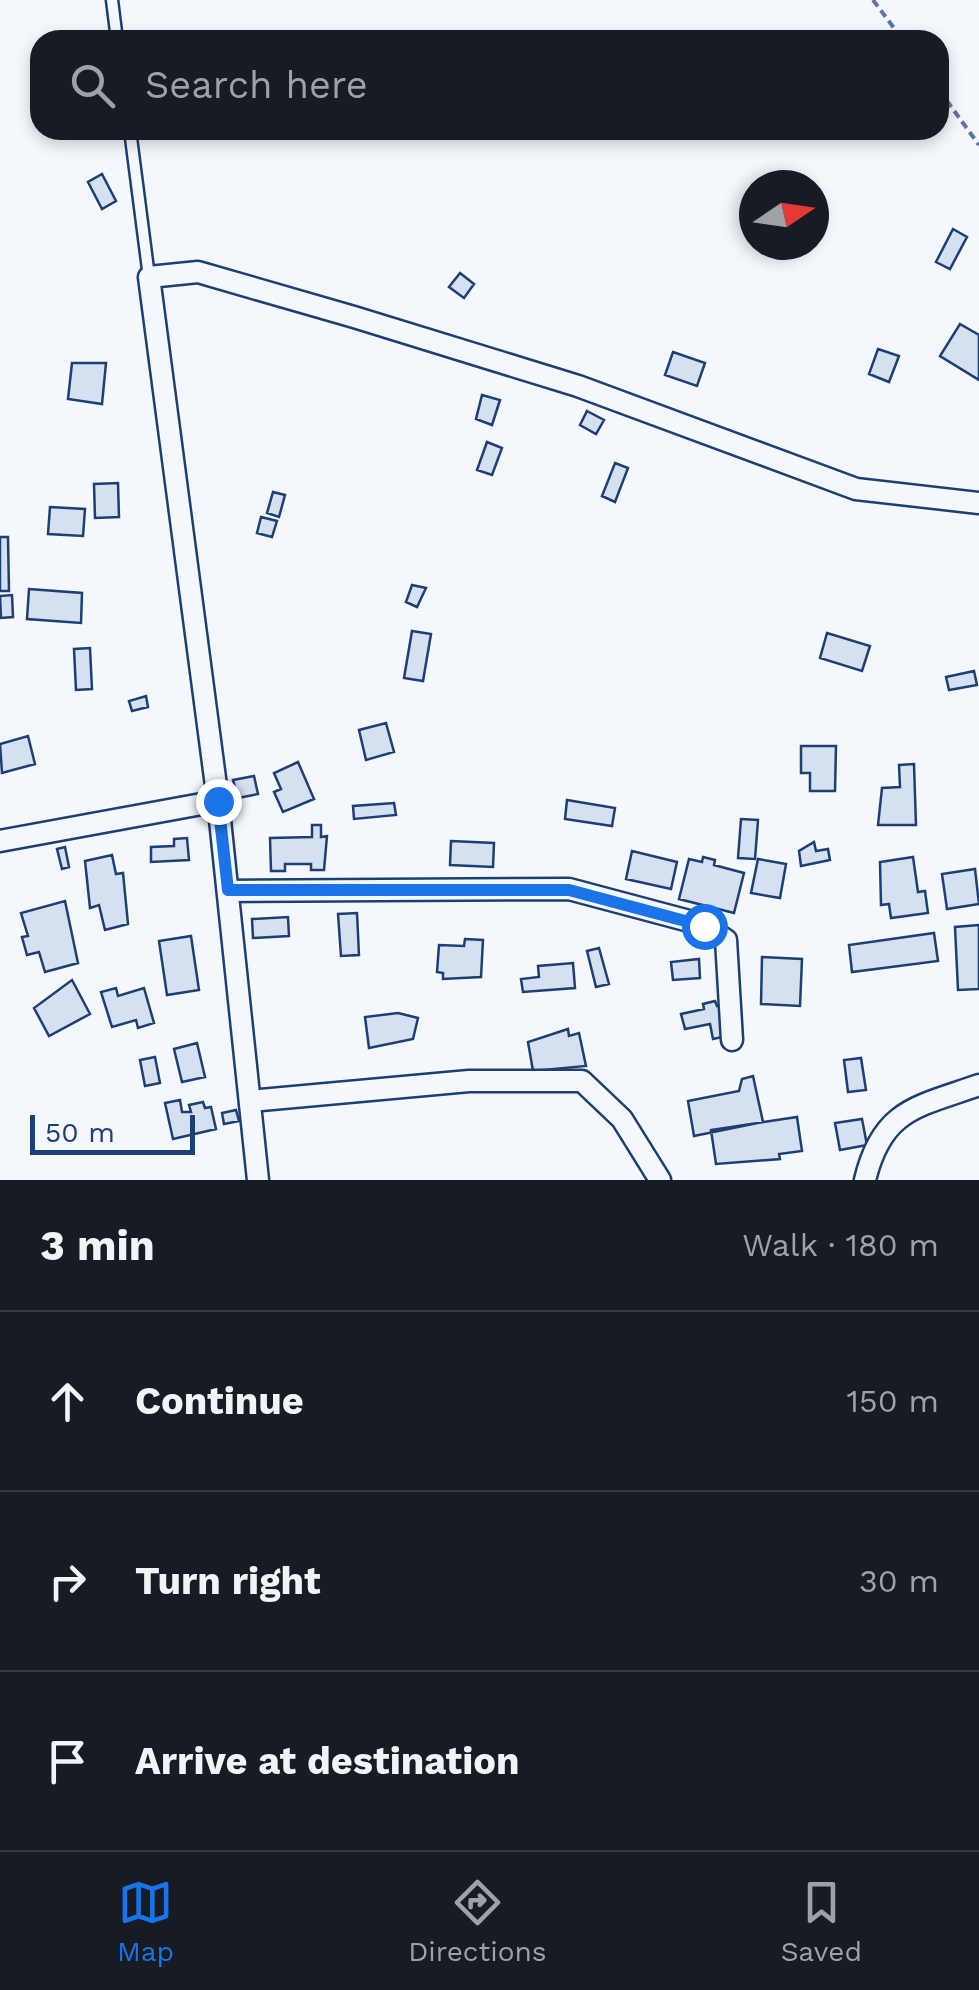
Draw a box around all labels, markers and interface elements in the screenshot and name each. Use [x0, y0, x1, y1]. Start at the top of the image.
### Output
search box [30, 30, 949, 140]
icon: search [65, 58, 120, 113]
text: Search here [145, 63, 368, 107]
north arrow [739, 170, 829, 260]
route end [196, 779, 242, 825]
route start [682, 904, 728, 950]
scale bar [30, 1110, 195, 1154]
text: 50 m [45, 1116, 115, 1149]
text: 3 min [40, 1221, 155, 1270]
text: Walk · 180 m [742, 1226, 939, 1264]
icon: ahead [40, 1374, 95, 1429]
text: Continue [135, 1379, 304, 1423]
text: 150 m [847, 1382, 939, 1420]
icon: right [40, 1554, 95, 1609]
text: Turn right [135, 1559, 321, 1603]
text: 30 m [859, 1562, 939, 1600]
icon: arrive [40, 1734, 95, 1789]
text: Arrive at destination [135, 1739, 520, 1783]
tab: Map [117, 1875, 174, 1968]
tab: Directions [408, 1875, 547, 1968]
tab: Saved [781, 1875, 862, 1968]

